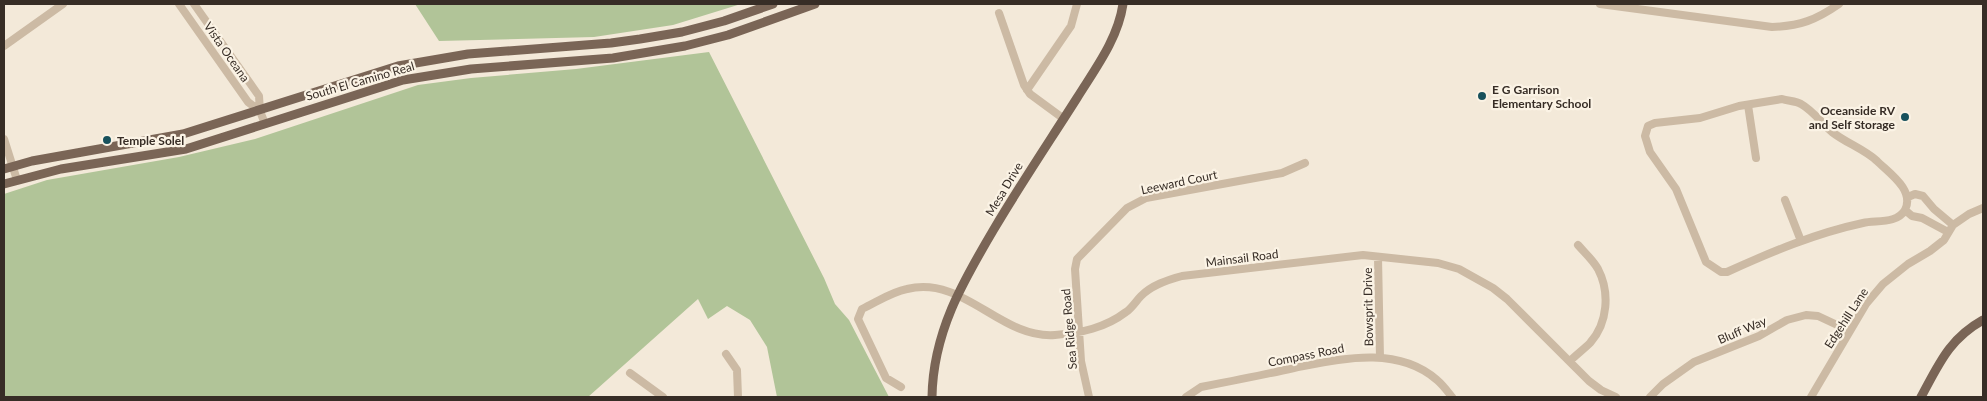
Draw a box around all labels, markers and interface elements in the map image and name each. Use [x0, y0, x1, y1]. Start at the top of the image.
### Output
street label: Vista Oceana [201, 19, 253, 85]
street label: South El Camino Real [304, 58, 416, 104]
place label: E G Garrison Elementary School [1492, 82, 1591, 111]
marker: E G Garrison Elementary School [1476, 90, 1488, 102]
place label: Oceanside RV and Self Storage [1809, 103, 1896, 132]
marker: Oceanside RV and Self Storage [1899, 111, 1911, 123]
place label: Temple Solel [117, 133, 184, 148]
marker: Temple Solel [101, 134, 113, 146]
street label: Mesa Drive [982, 159, 1026, 219]
street label: Leeward Court [1139, 166, 1219, 197]
street label: Mainsail Road [1205, 246, 1279, 270]
street label: Bowsprit Drive [1360, 267, 1376, 347]
street label: Edgehill Lane [1821, 285, 1871, 351]
street label: Sea Ridge Road [1058, 288, 1080, 370]
street label: Bluff Way [1715, 313, 1769, 347]
street label: Compass Road [1267, 340, 1345, 370]

